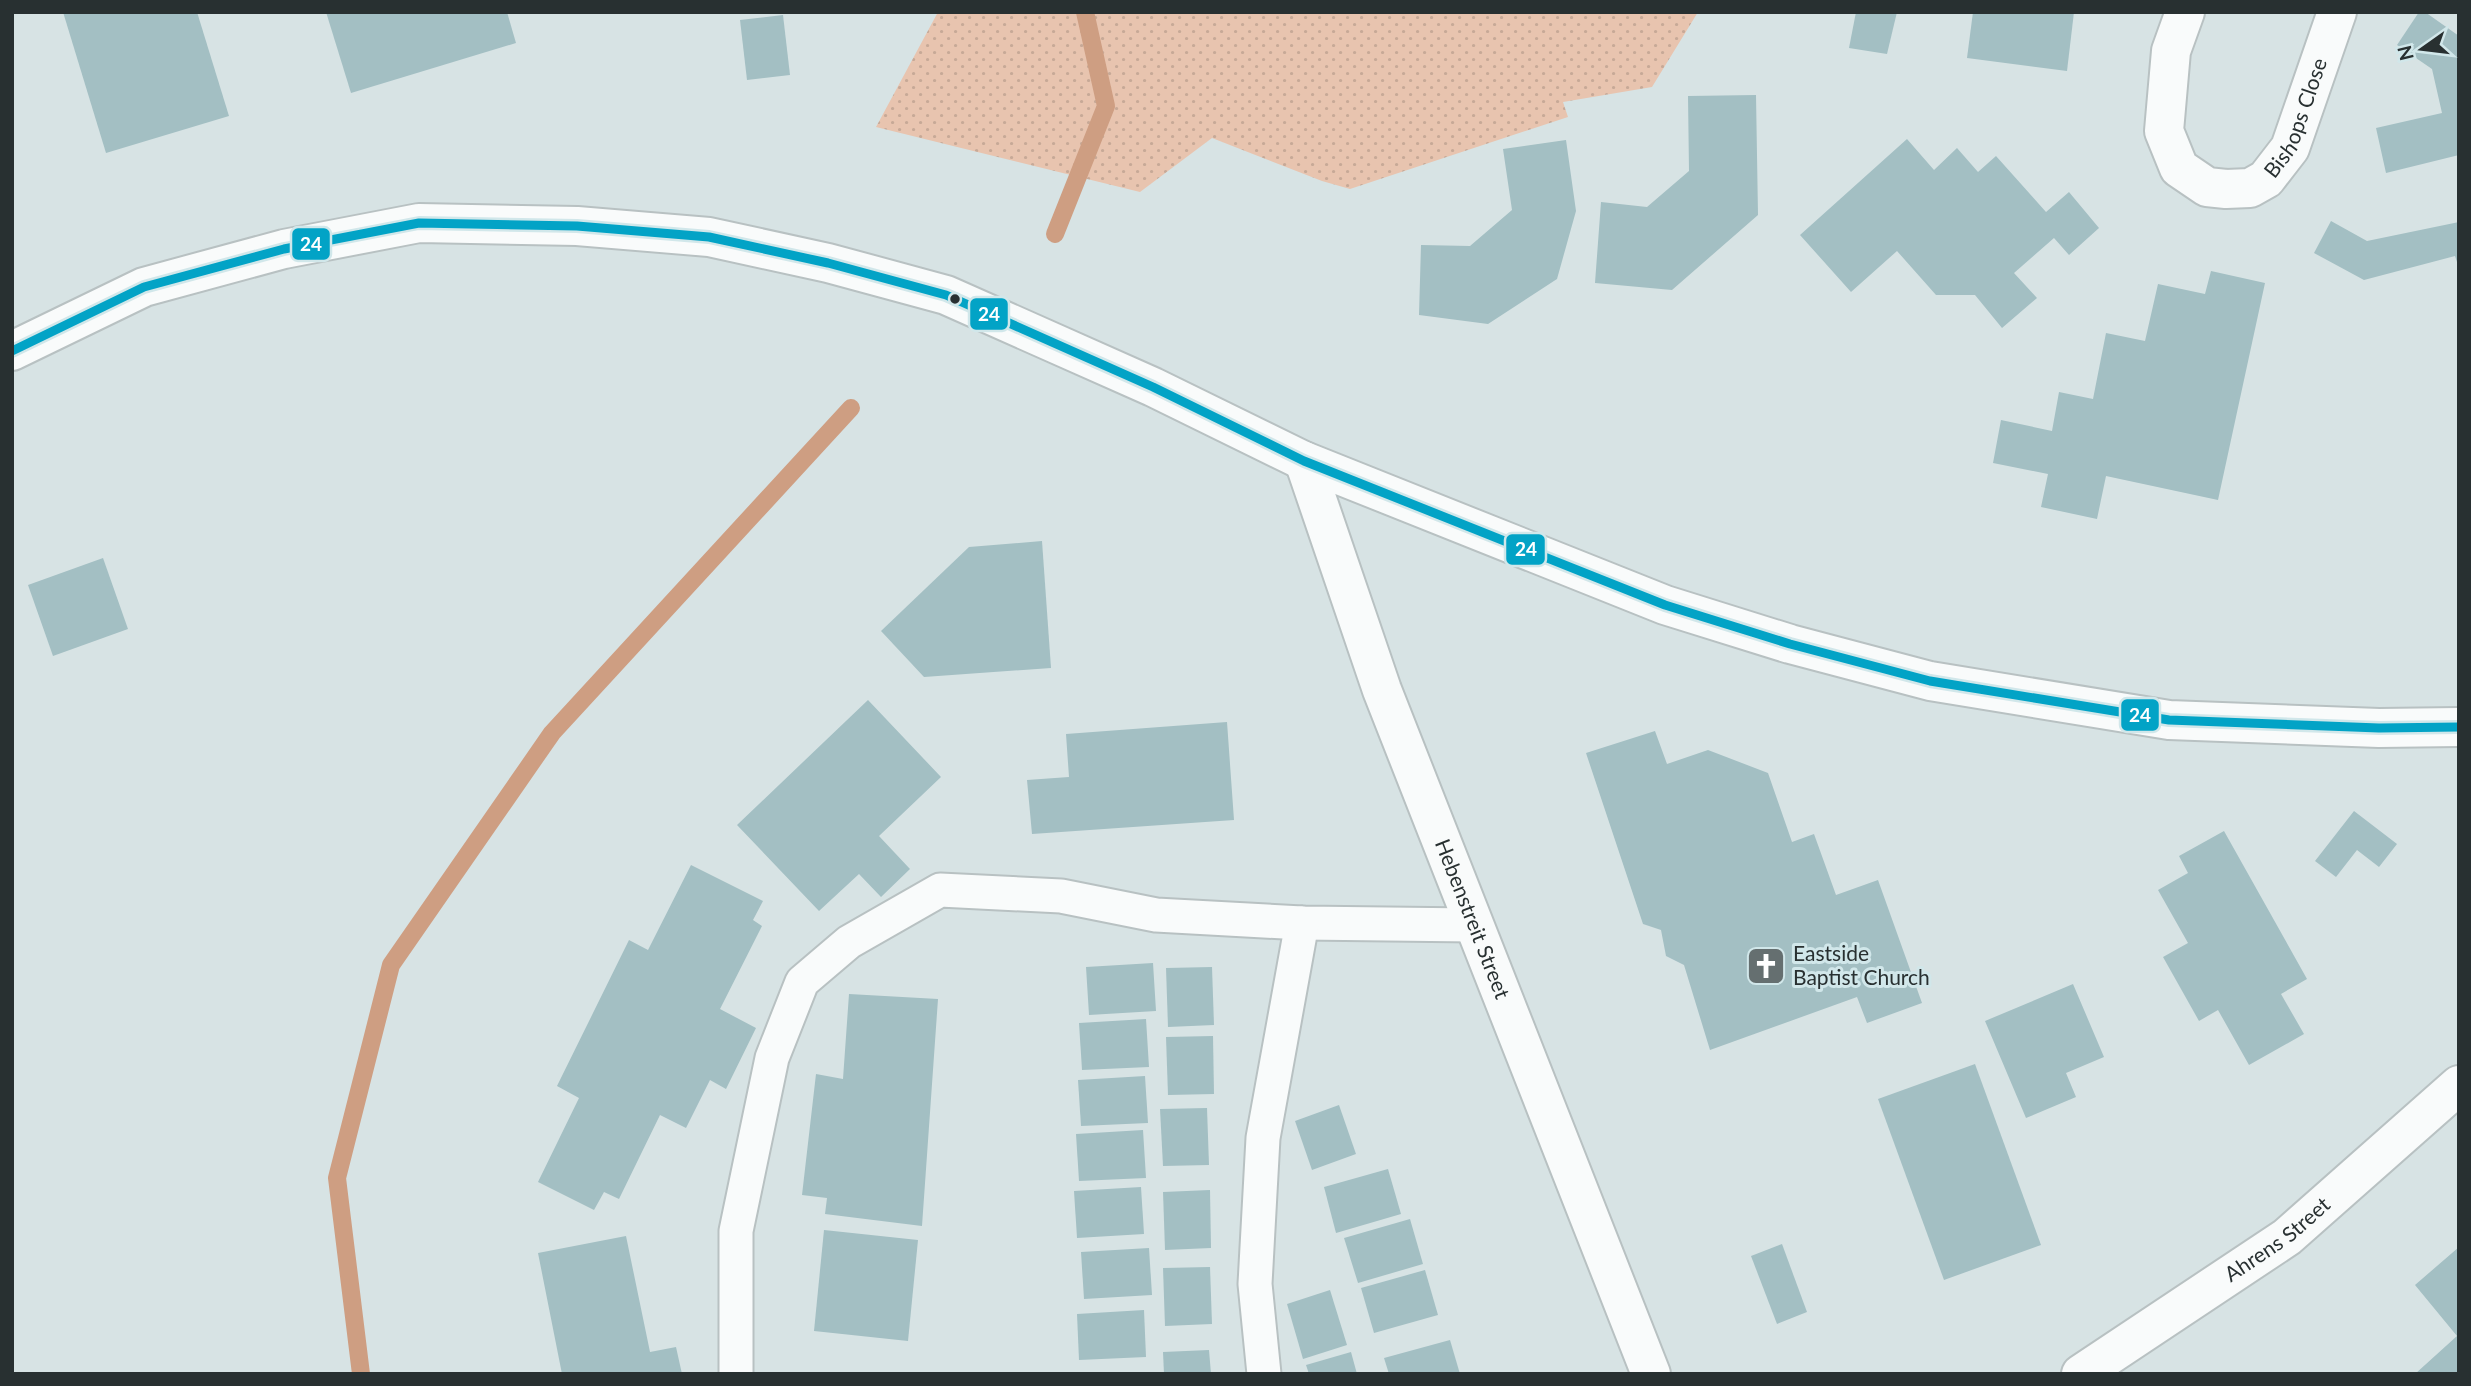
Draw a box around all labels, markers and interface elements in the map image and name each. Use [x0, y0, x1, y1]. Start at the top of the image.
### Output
north arrow [2387, 14, 2457, 84]
text: N [2392, 43, 2418, 63]
street label: Bishops Close [2258, 55, 2331, 182]
line badge: 24 [291, 227, 331, 261]
text: 24 [300, 232, 322, 255]
unlabelled marker [948, 292, 962, 306]
line badge: 24 [969, 297, 1009, 331]
text: 24 [978, 302, 1000, 325]
line badge: 24 [1505, 533, 1546, 566]
text: 24 [1515, 537, 1537, 560]
line badge: 24 [2120, 698, 2160, 732]
text: 24 [2129, 703, 2151, 726]
street label: Hebenstreit Street [1431, 835, 1516, 1002]
place label: Eastside Baptist Church [1793, 940, 1930, 989]
church icon: Eastside Baptist Church [1745, 945, 1787, 987]
street label: Ahrens Street [2219, 1191, 2335, 1286]

